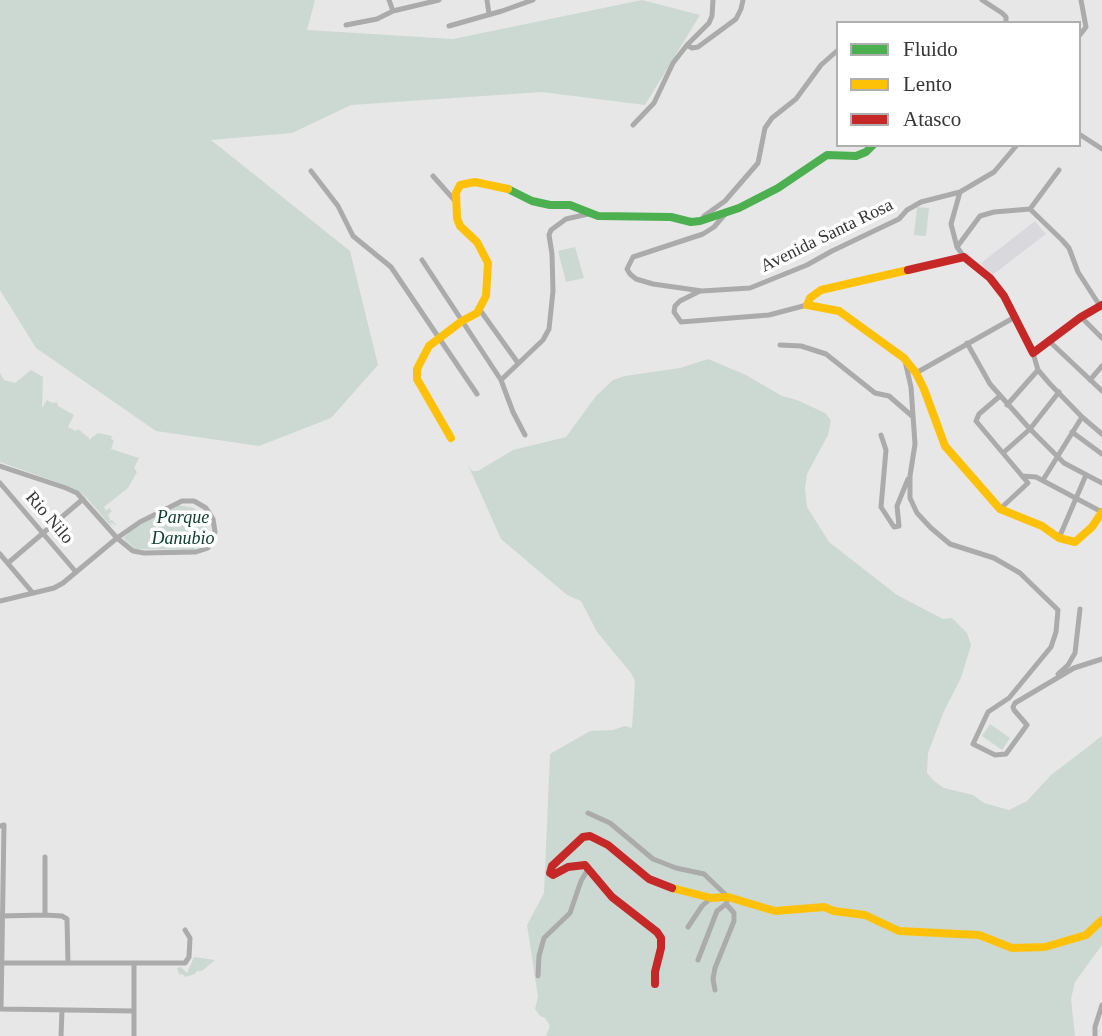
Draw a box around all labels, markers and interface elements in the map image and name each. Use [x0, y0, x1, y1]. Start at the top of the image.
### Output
legend [836, 21, 1081, 147]
text: Fluido [903, 37, 958, 61]
text: Lento [903, 72, 952, 96]
text: Atasco [903, 107, 961, 131]
street label: Avenida Santa Rosa [757, 195, 897, 277]
street label: Rio Nilo [20, 487, 78, 549]
park label: Parque Danubio [152, 507, 214, 550]

